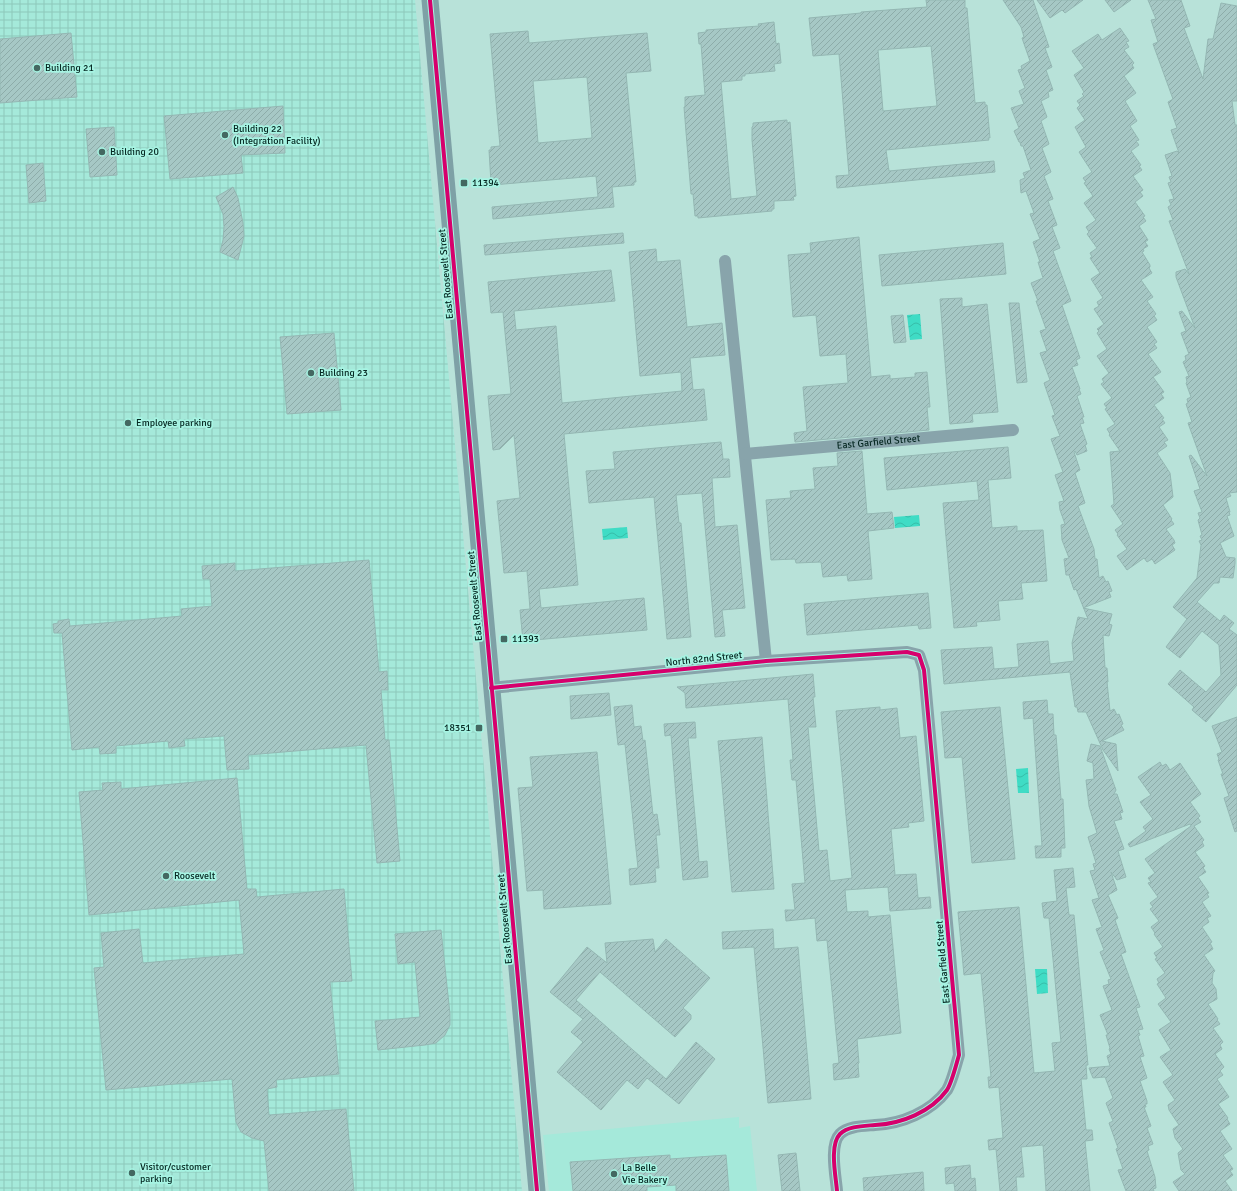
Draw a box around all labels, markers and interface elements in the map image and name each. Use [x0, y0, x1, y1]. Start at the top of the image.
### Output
place label: Building 21 [45, 62, 94, 74]
marker: Building 21 [32, 63, 42, 73]
place label: Building 22 (Integration Facility) [233, 123, 321, 147]
marker: Building 22 (Integration Facility) [220, 130, 230, 140]
place label: Building 20 [110, 146, 159, 158]
marker: Building 20 [97, 147, 107, 157]
place label: 11394 [472, 177, 500, 189]
marker: 11394 [459, 178, 469, 188]
street label: East Roosevelt Street [436, 228, 456, 319]
place label: Building 23 [319, 367, 368, 379]
marker: Building 23 [306, 368, 316, 378]
place label: Employee parking [136, 417, 212, 429]
marker: Employee parking [123, 418, 133, 428]
street label: East Garfield Street [836, 432, 921, 452]
street label: East Roosevelt Street [465, 550, 485, 641]
place label: 11393 [512, 633, 539, 645]
marker: 11393 [499, 634, 509, 644]
street label: North 82nd Street [665, 649, 743, 669]
place label: 18351 [444, 722, 471, 734]
marker: 18351 [474, 723, 484, 733]
place label: Roosevelt [174, 870, 216, 882]
marker: Roosevelt [161, 871, 171, 881]
street label: East Roosevelt Street [495, 873, 515, 964]
street label: East Garfield Street [933, 919, 953, 1004]
place label: Visitor/customer parking [140, 1161, 211, 1185]
place label: La Belle Vie Bakery [622, 1162, 668, 1186]
marker: Visitor/customer parking [127, 1168, 137, 1178]
marker: La Belle Vie Bakery [609, 1169, 619, 1179]

